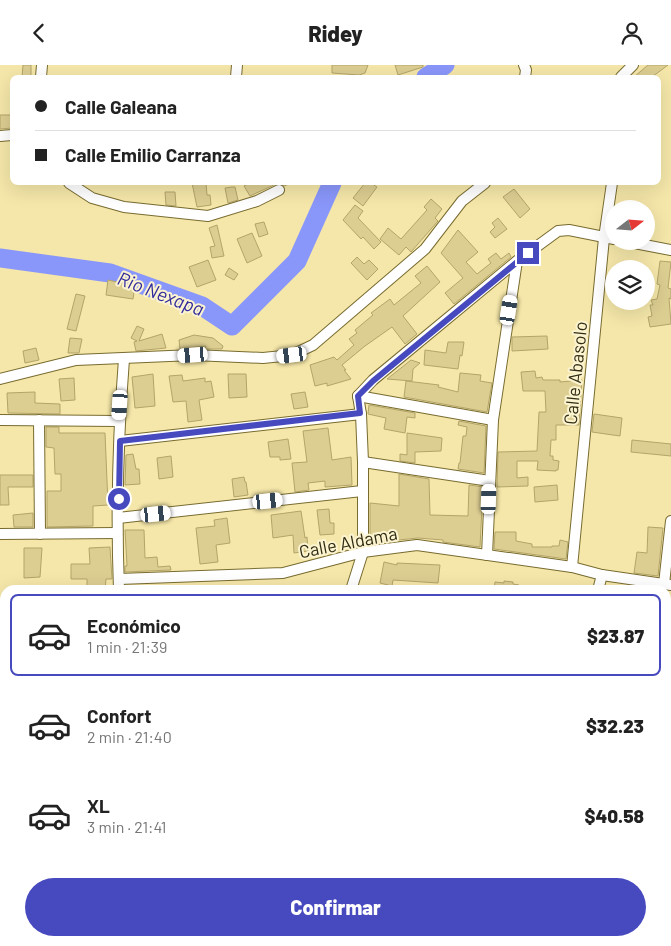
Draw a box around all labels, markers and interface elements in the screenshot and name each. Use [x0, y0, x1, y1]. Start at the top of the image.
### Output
icon: back [25, 19, 53, 47]
icon: person [618, 19, 646, 47]
text: Ridey [308, 20, 363, 46]
text: Calle Galeana [65, 95, 177, 118]
text: Calle Emilio Carranza [65, 143, 241, 166]
north arrow [605, 200, 655, 250]
map controls [605, 200, 655, 310]
route end [517, 242, 539, 264]
button: layers [605, 260, 655, 310]
water label: Rio Nexapa [115, 266, 207, 320]
car [499, 294, 518, 326]
street label: Calle Abasolo [559, 320, 591, 426]
car [177, 346, 208, 364]
car [276, 346, 307, 364]
car [111, 390, 128, 420]
car [480, 484, 497, 514]
route start [108, 488, 130, 510]
car [252, 492, 283, 510]
car [140, 505, 171, 523]
street label: Calle Aldama [297, 522, 399, 562]
icon: car [27, 613, 72, 658]
text: Económico [87, 614, 181, 637]
text: $23.87 [587, 624, 644, 647]
text: 1 min · 21:39 [87, 637, 167, 656]
icon: car [27, 703, 72, 748]
text: Confort [87, 704, 151, 727]
text: $32.23 [586, 714, 644, 737]
text: 2 min · 21:40 [87, 727, 172, 746]
icon: car [27, 793, 72, 838]
text: XL [87, 794, 110, 817]
text: $40.58 [584, 804, 644, 827]
text: 3 min · 21:41 [87, 817, 166, 836]
button: Confirmar [25, 878, 646, 936]

